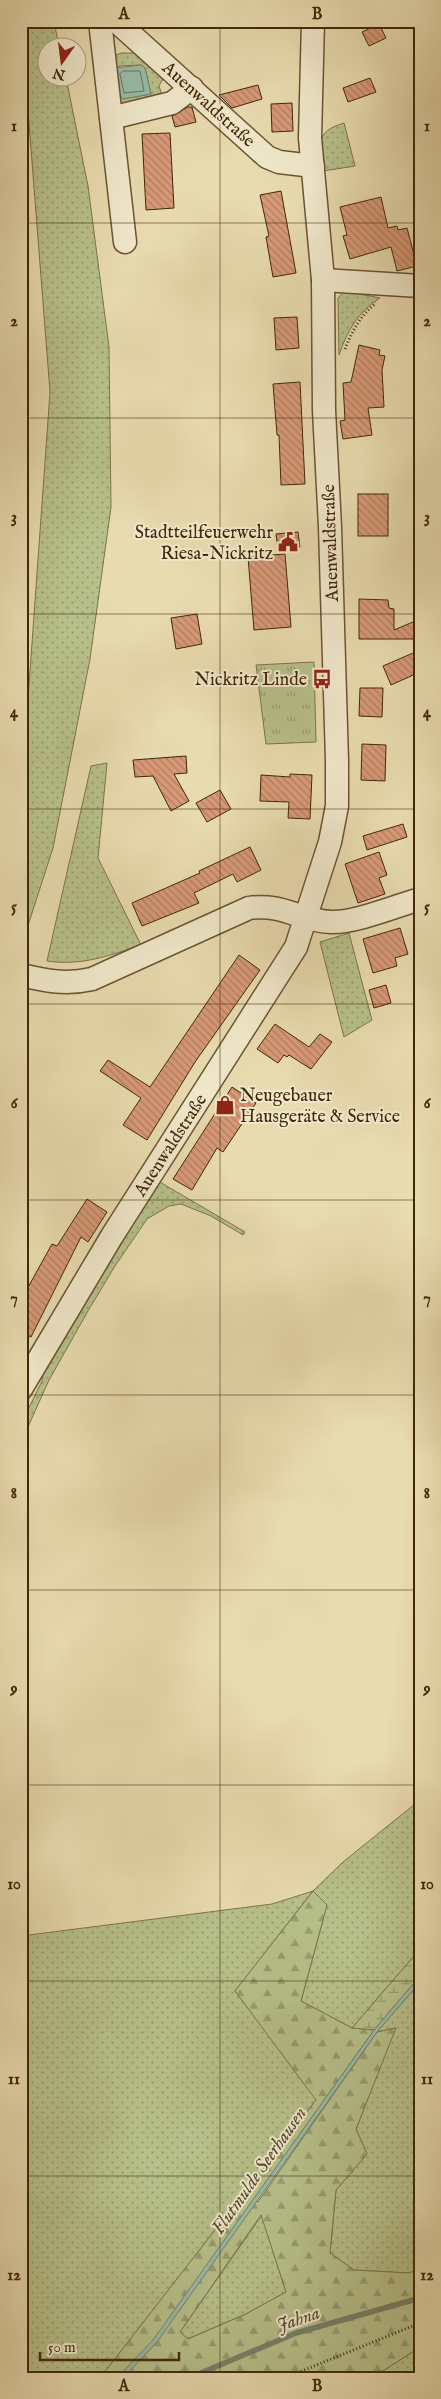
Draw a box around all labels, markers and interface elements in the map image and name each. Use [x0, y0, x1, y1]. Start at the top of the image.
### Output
text: A [118, 5, 131, 25]
text: B [312, 5, 323, 25]
north arrow [38, 38, 88, 88]
street label: Auenwaldstraße [156, 57, 259, 153]
text: N [51, 63, 68, 84]
text: 1 [11, 117, 17, 137]
text: 1 [424, 117, 430, 137]
text: 2 [10, 312, 18, 332]
text: 2 [423, 312, 431, 332]
street label: Auenwaldstraße [318, 484, 345, 603]
text: 3 [11, 508, 17, 528]
text: 3 [424, 508, 430, 528]
place label: Stadtteilfeuerwehr Riesa-Nickritz [135, 522, 273, 566]
public building icon: Stadtteilfeuerwehr Riesa-Nickritz [277, 531, 299, 553]
bus stop icon: Nickritz Linde [311, 668, 333, 690]
place label: Nickritz Linde [195, 669, 307, 692]
text: 4 [10, 703, 19, 723]
text: 4 [423, 703, 432, 723]
text: 5 [11, 898, 17, 918]
text: 5 [424, 898, 430, 918]
place label: Neugebauer Hausgeräte & Service [240, 1085, 400, 1129]
street label: Auenwaldstraße [129, 1090, 213, 1202]
text: 6 [11, 1094, 19, 1114]
shop icon: Neugebauer Hausgeräte & Service [214, 1094, 236, 1116]
text: 6 [424, 1094, 432, 1114]
text: 7 [10, 1289, 18, 1309]
text: 7 [423, 1289, 431, 1309]
text: 8 [11, 1484, 17, 1504]
text: 8 [424, 1484, 430, 1504]
text: 9 [10, 1680, 18, 1700]
text: 9 [423, 1680, 431, 1700]
text: 10 [7, 1875, 21, 1895]
text: 10 [420, 1875, 434, 1895]
text: 11 [8, 2070, 20, 2090]
text: 11 [421, 2070, 433, 2090]
water label: Flutmulde Seerhausen [207, 2103, 313, 2240]
text: 12 [7, 2266, 21, 2286]
text: 12 [420, 2266, 434, 2286]
water label: Jahna [274, 2301, 323, 2338]
scale bar [40, 2329, 179, 2361]
text: 50 m [48, 2338, 76, 2357]
text: A [118, 2377, 131, 2397]
text: B [312, 2377, 323, 2397]

